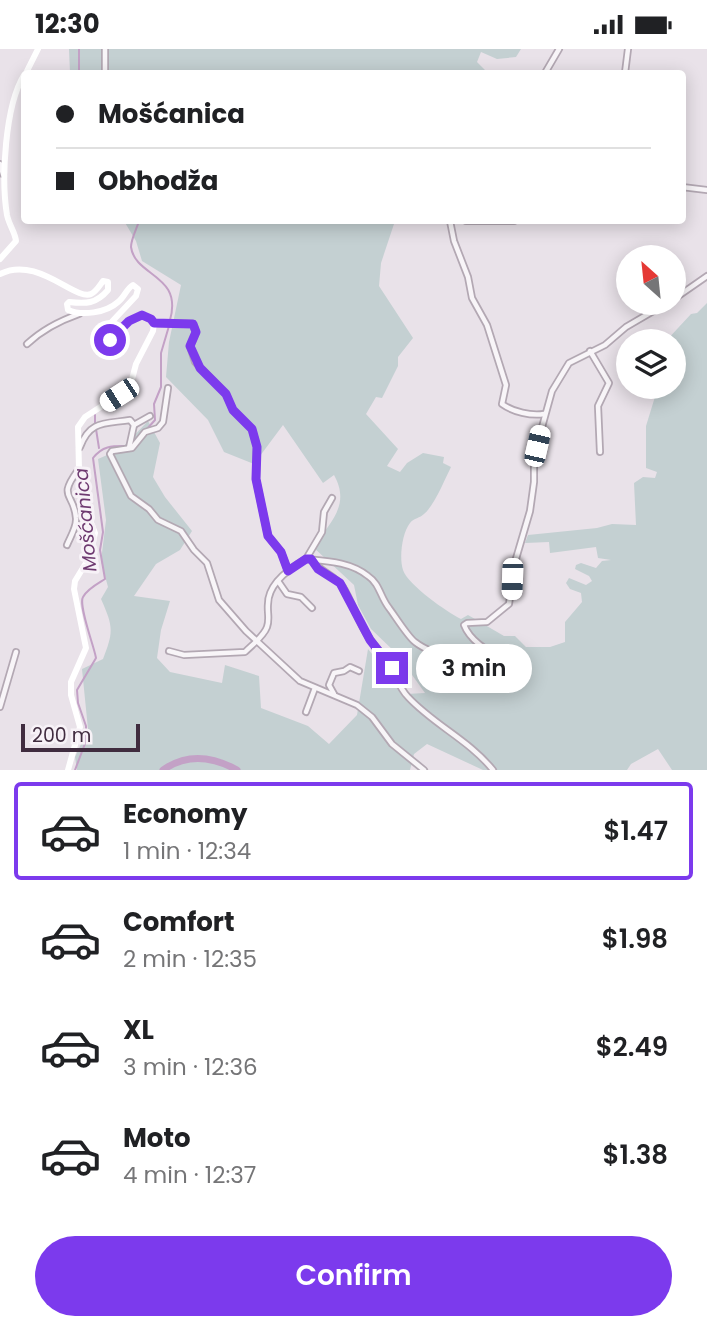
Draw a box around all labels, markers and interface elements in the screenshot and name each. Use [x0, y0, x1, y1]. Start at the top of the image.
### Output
text: 12:30 [35, 6, 100, 42]
text: Mošćanica [98, 96, 245, 132]
text: Obhodža [98, 163, 218, 199]
north arrow [616, 245, 686, 315]
map controls [616, 245, 686, 399]
route start [94, 324, 126, 356]
button: layers [616, 329, 686, 399]
car [96, 375, 143, 415]
car [523, 423, 552, 469]
water label: Mošćanica [68, 467, 103, 573]
car [501, 558, 524, 600]
callout: 3 min [416, 643, 532, 693]
route end [376, 652, 408, 684]
text: 3 min [442, 652, 506, 684]
scale bar [21, 721, 140, 753]
text: 200 m [32, 722, 91, 749]
text: Economy [123, 796, 247, 832]
icon: car [39, 800, 102, 863]
text: $1.47 [603, 813, 668, 849]
text: 1 min · 12:34 [123, 835, 251, 867]
text: Comfort [123, 904, 235, 940]
icon: car [39, 908, 102, 971]
text: $1.98 [602, 921, 668, 957]
text: 2 min · 12:35 [123, 943, 257, 975]
text: XL [123, 1012, 154, 1048]
icon: car [39, 1016, 102, 1079]
text: $2.49 [596, 1029, 668, 1065]
text: 3 min · 12:36 [123, 1051, 258, 1083]
text: Moto [123, 1120, 191, 1156]
icon: car [39, 1124, 102, 1187]
text: $1.38 [603, 1137, 668, 1173]
text: 4 min · 12:37 [123, 1159, 256, 1191]
button: Confirm [35, 1236, 672, 1316]

